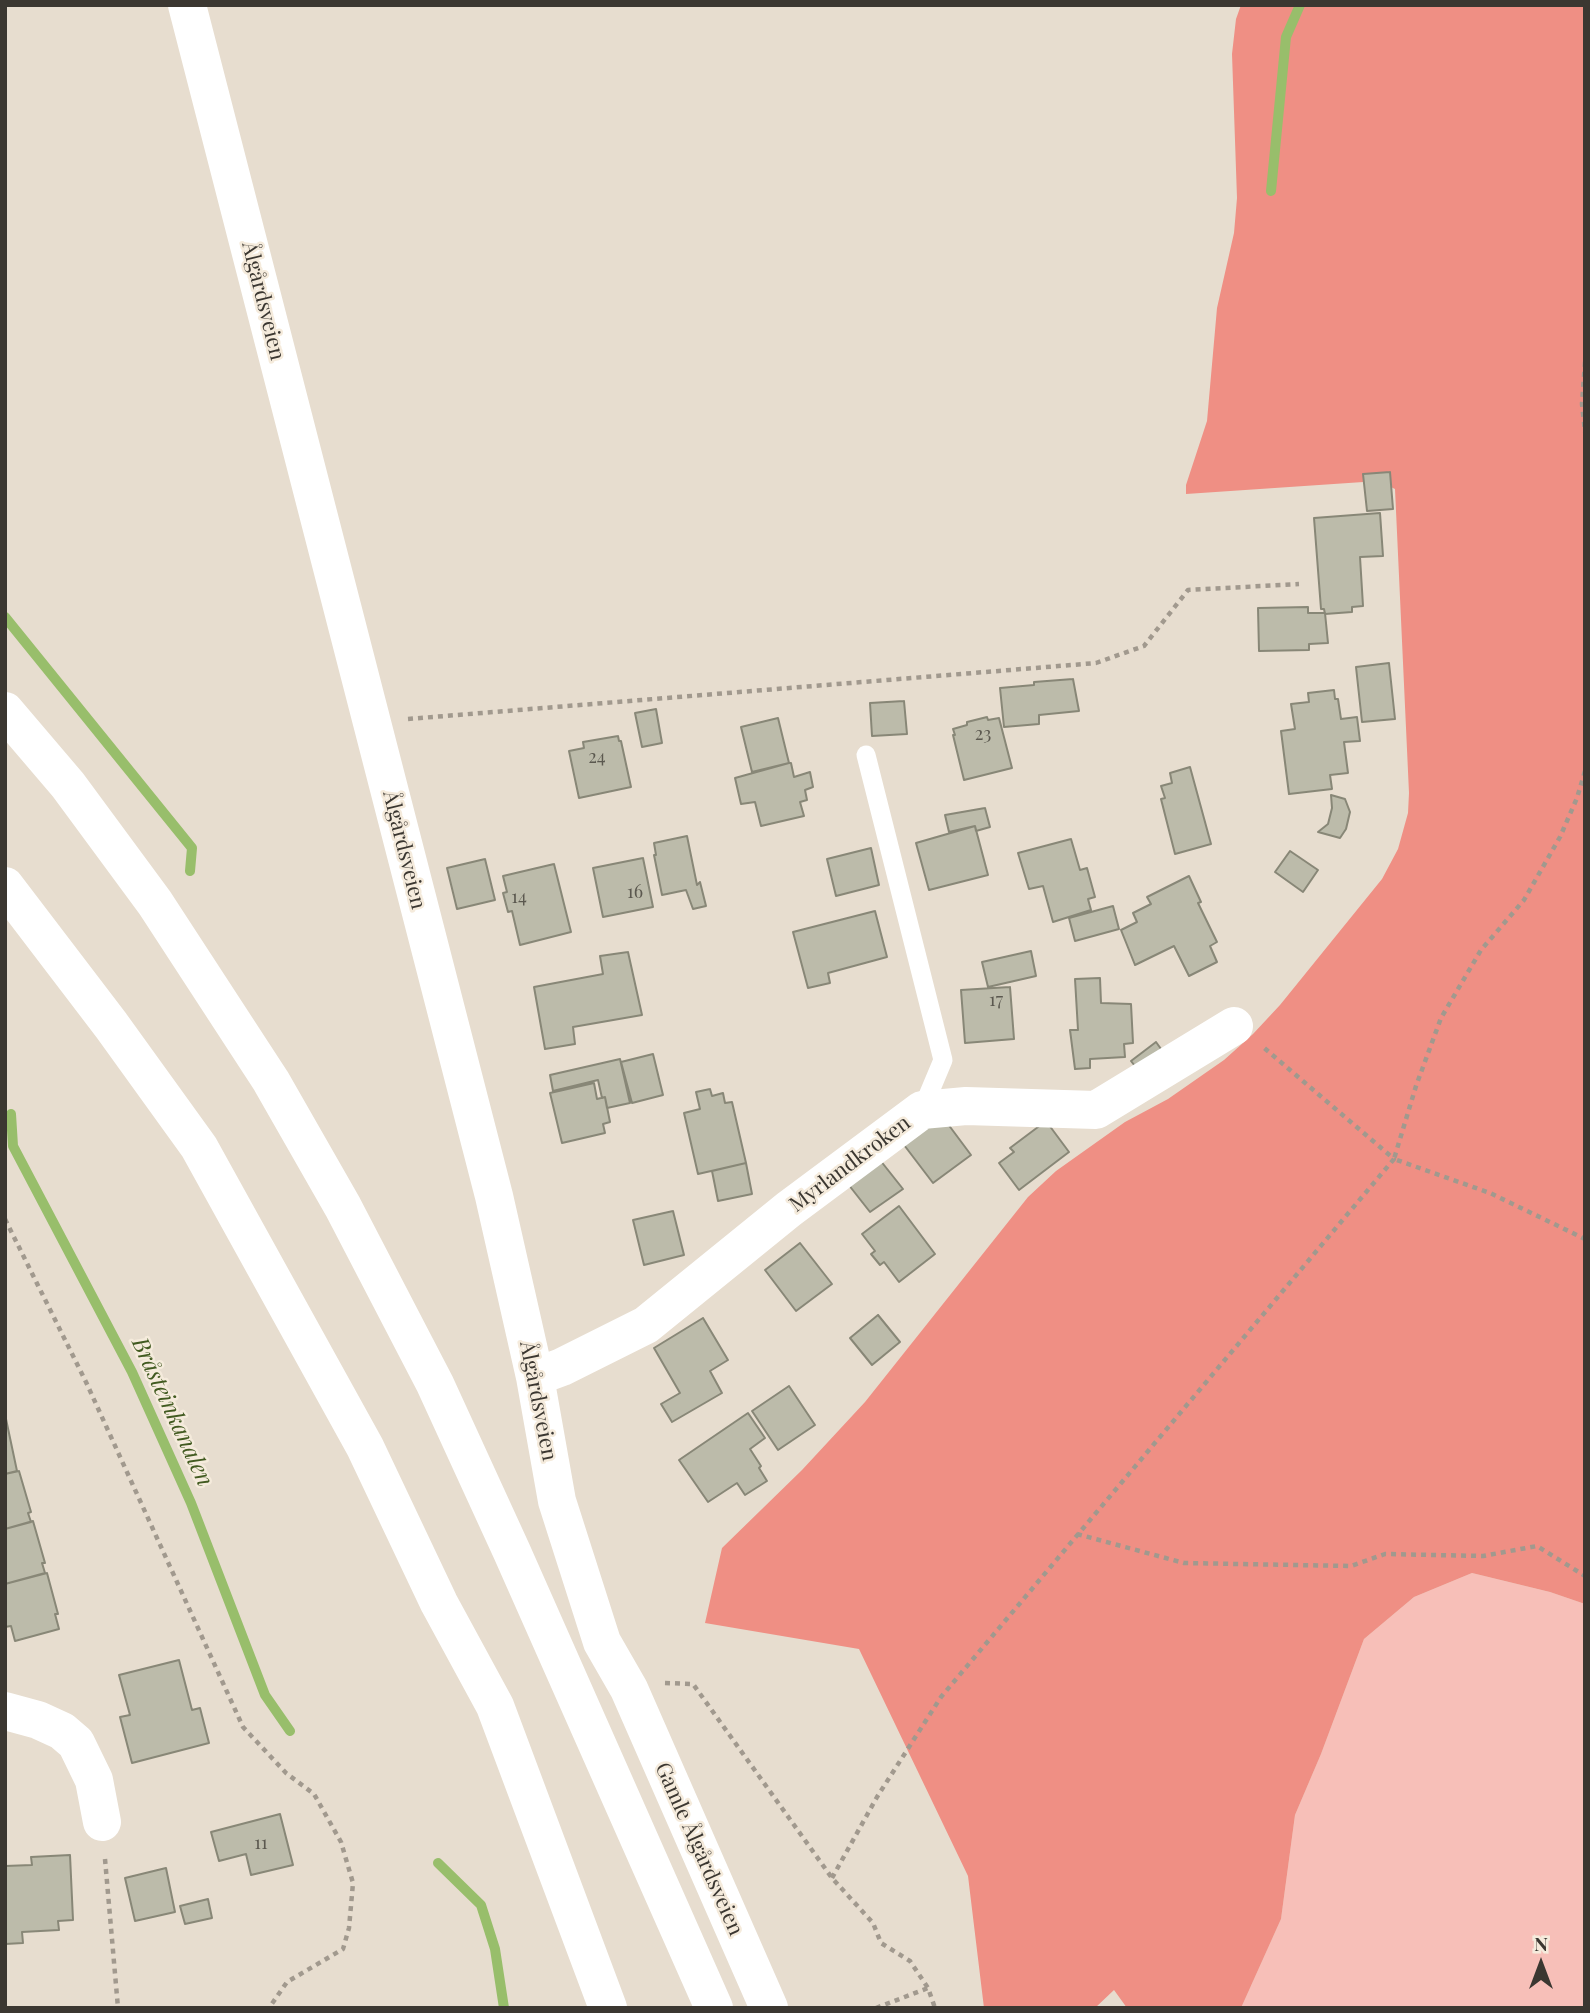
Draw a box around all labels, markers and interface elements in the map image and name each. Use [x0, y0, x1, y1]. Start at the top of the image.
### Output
street label: Ålgårdsveien [236, 239, 290, 363]
house number: 23 [975, 723, 991, 745]
house number: 24 [588, 746, 606, 768]
street label: Ålgårdsveien [377, 788, 431, 912]
house number: 16 [627, 881, 643, 903]
house number: 14 [511, 886, 527, 908]
house number: 17 [989, 989, 1003, 1011]
street label: Myrlandkroken [785, 1110, 915, 1218]
water label: Bråsteinkanalen [125, 1333, 219, 1491]
street label: Ålgårdsveien [514, 1339, 562, 1463]
street label: Gamle Ålgårdsveien [650, 1759, 748, 1939]
house number: 11 [254, 1832, 268, 1854]
north arrow [1506, 1929, 1576, 1999]
text: N [1534, 1930, 1548, 1956]

